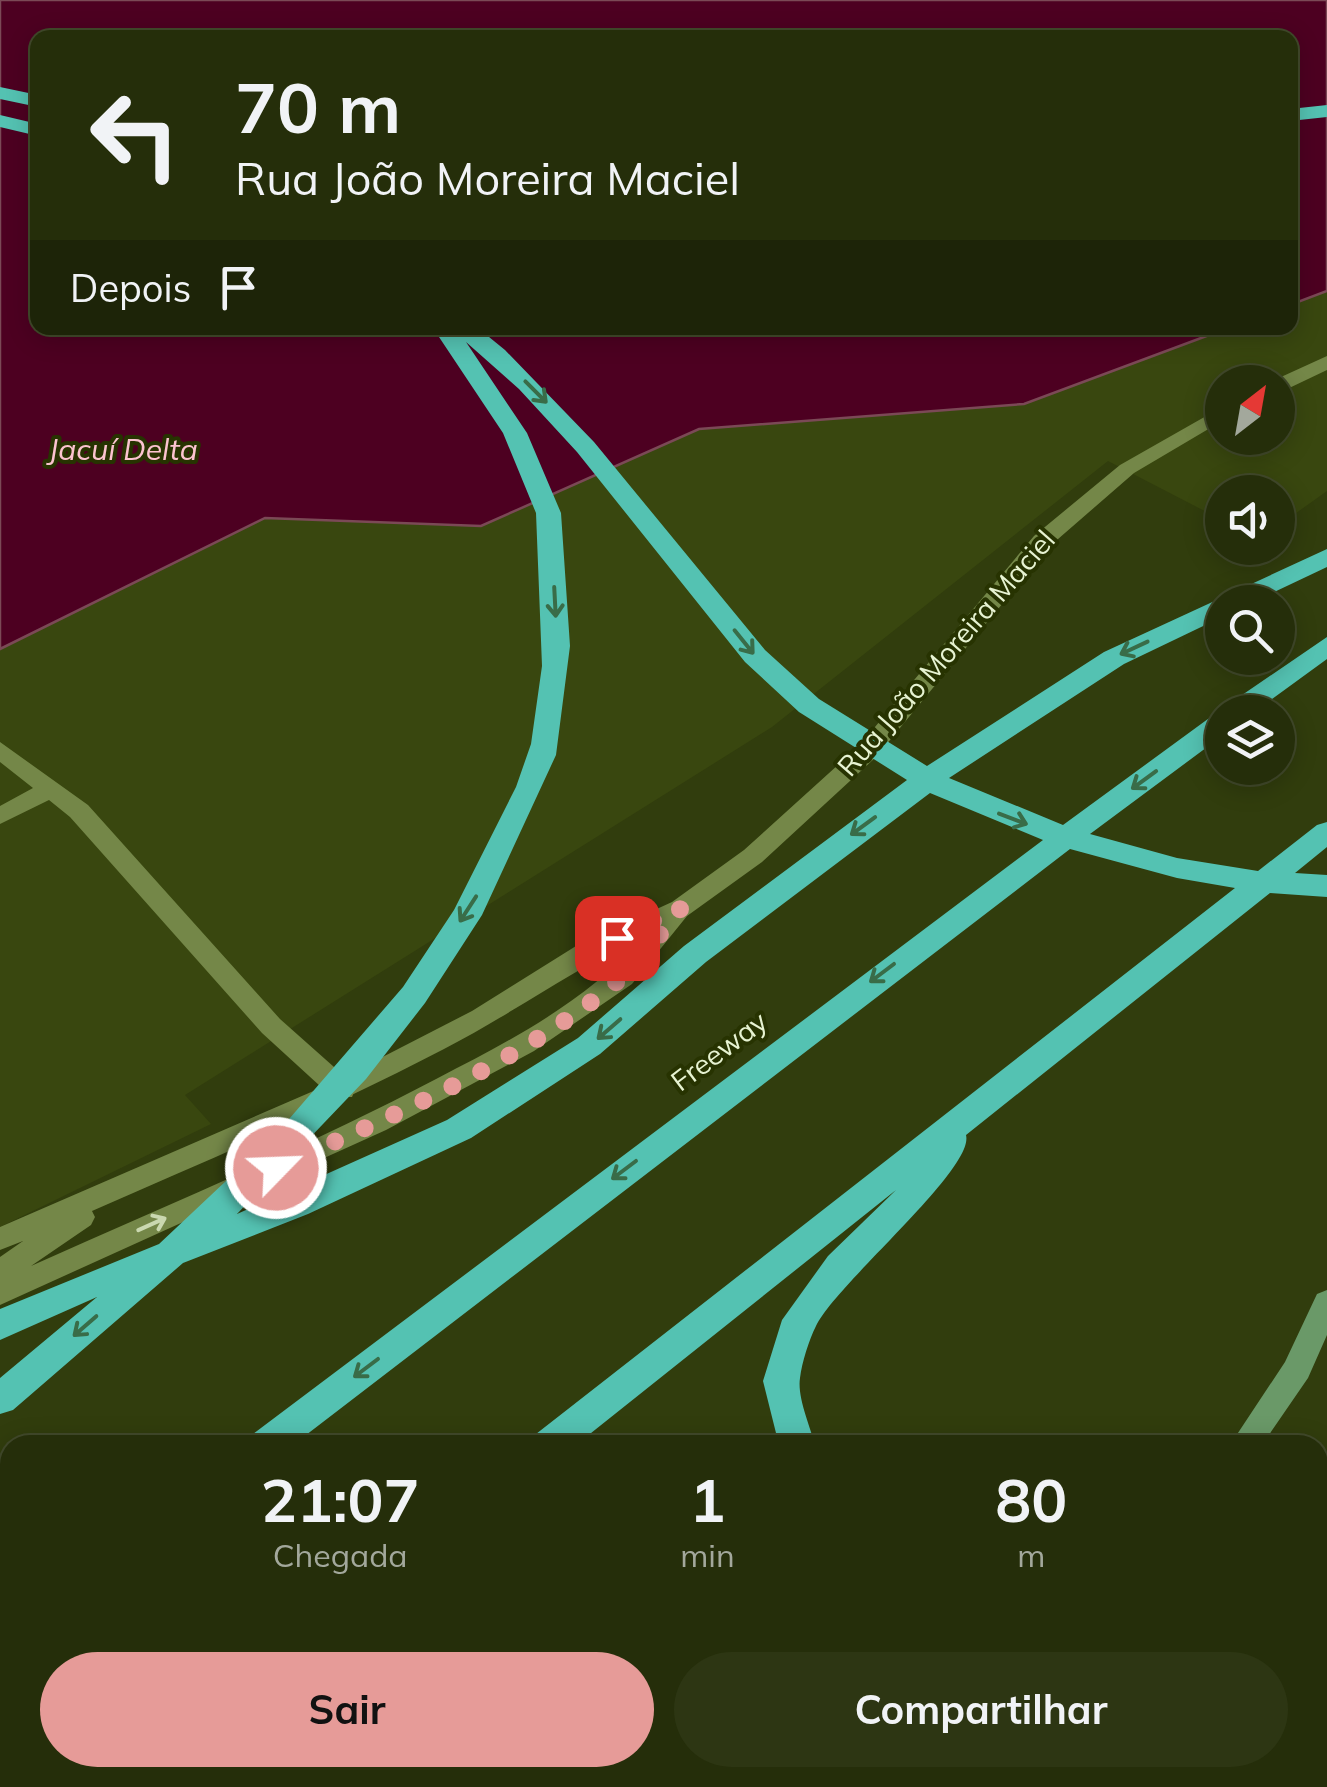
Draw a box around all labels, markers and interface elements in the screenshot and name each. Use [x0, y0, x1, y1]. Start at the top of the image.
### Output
text: 70 m [235, 63, 401, 151]
icon: left [70, 70, 200, 200]
text: Rua João Moreira Maciel [235, 150, 740, 206]
icon: arrive [211, 260, 266, 315]
text: Depois [70, 264, 191, 312]
north arrow [1205, 365, 1295, 455]
map controls [1205, 365, 1295, 785]
one-way arrow [524, 380, 548, 404]
water label: Jacuí Delta [45, 430, 198, 468]
button: sound [1205, 475, 1295, 565]
street label: Rua João Moreira Maciel [829, 523, 1062, 783]
button: search [1205, 585, 1295, 675]
one-way arrow [546, 586, 565, 618]
one-way arrow [733, 629, 755, 655]
one-way arrow [1120, 640, 1150, 659]
button: layers [1205, 695, 1295, 785]
one-way arrow [1131, 770, 1158, 791]
one-way arrow [996, 811, 1027, 829]
one-way arrow [849, 815, 877, 836]
one-way arrow [458, 894, 479, 922]
pin [575, 896, 660, 981]
icon: arrive [590, 911, 645, 966]
one-way arrow [869, 962, 896, 983]
street label: Freeway [664, 1003, 774, 1098]
one-way arrow [596, 1017, 622, 1039]
position arrow [224, 1116, 328, 1220]
one-way arrow [611, 1160, 638, 1181]
one-way arrow [136, 1213, 166, 1232]
one-way arrow [72, 1314, 98, 1336]
one-way arrow [353, 1357, 380, 1378]
text: 21:07 [261, 1462, 420, 1537]
text: 1 [689, 1462, 725, 1537]
text: 80 [995, 1462, 1067, 1537]
text: Chegada [273, 1535, 408, 1575]
text: min [680, 1535, 735, 1575]
text: m [1017, 1535, 1045, 1575]
button: Sair [40, 1652, 654, 1767]
button: Compartilhar [674, 1652, 1288, 1767]

